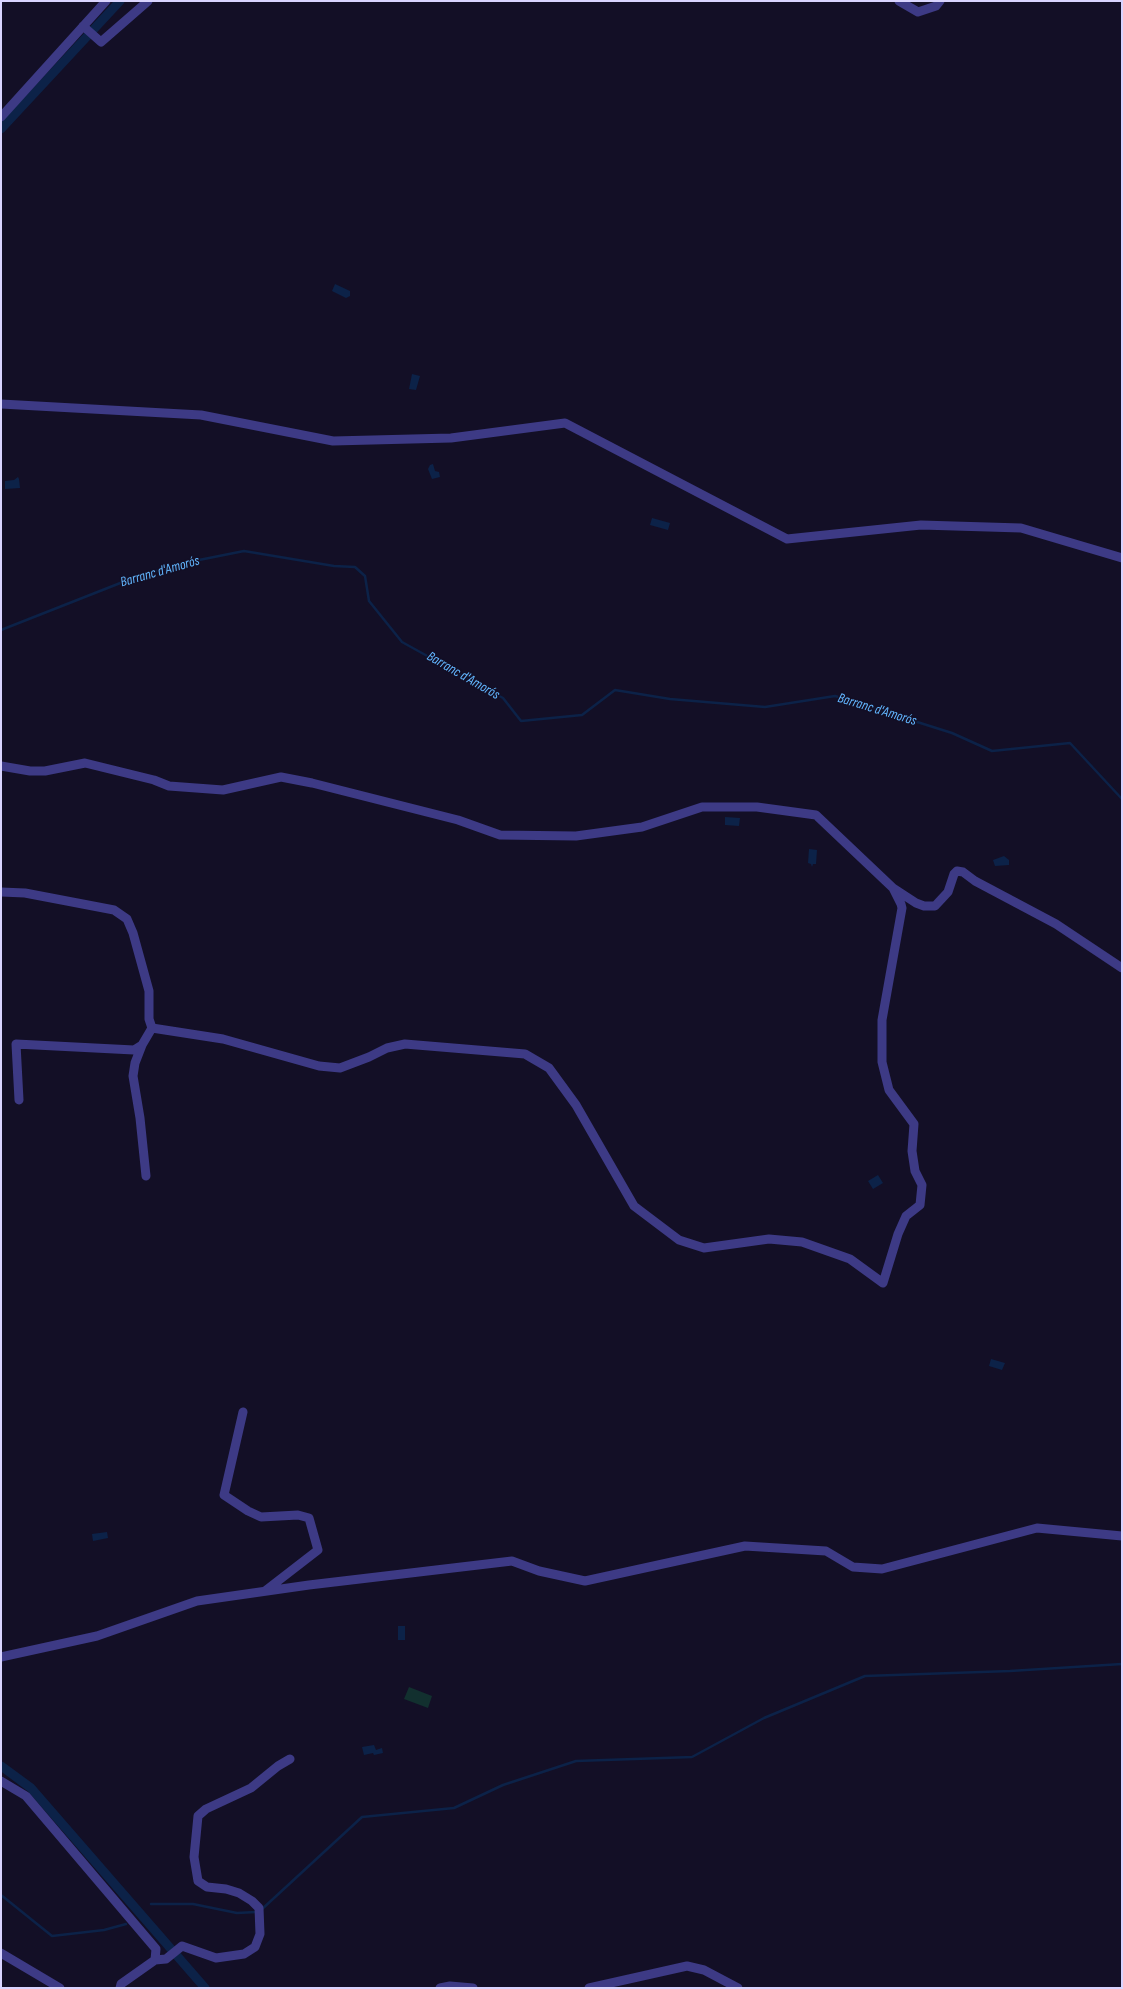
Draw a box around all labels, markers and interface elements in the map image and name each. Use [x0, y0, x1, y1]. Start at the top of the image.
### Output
water label: Barranc d'Amorós [119, 553, 201, 591]
water label: Barranc d'Amorós [424, 648, 502, 704]
water label: Barranc d'Amorós [836, 690, 918, 730]

